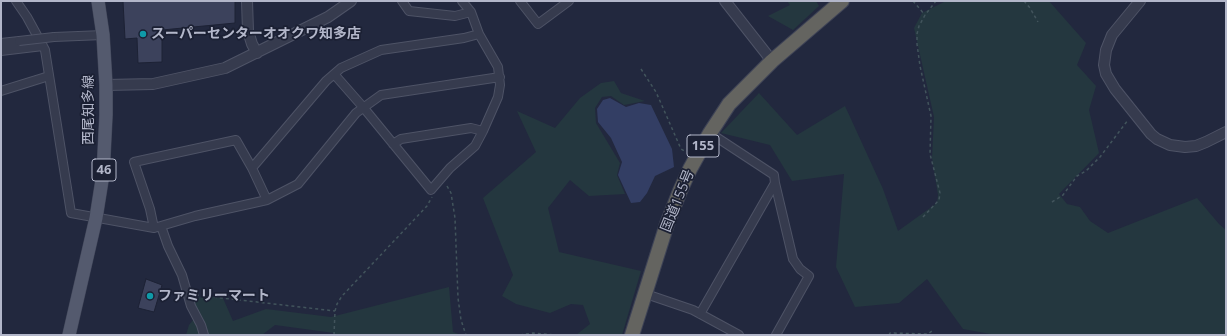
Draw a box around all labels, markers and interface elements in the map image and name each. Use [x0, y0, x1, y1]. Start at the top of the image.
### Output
place label: スーパーセンターオオクワ知多店 [151, 26, 361, 42]
marker: スーパーセンターオオクワ知多店 [138, 29, 148, 39]
street label: 西尾知多線 [81, 75, 97, 145]
road number: 155 [687, 135, 719, 157]
road number: 46 [92, 159, 116, 181]
street label: 国道155号 [658, 167, 698, 235]
place label: ファミリーマート [158, 288, 270, 304]
marker: ファミリーマート [145, 291, 155, 301]

